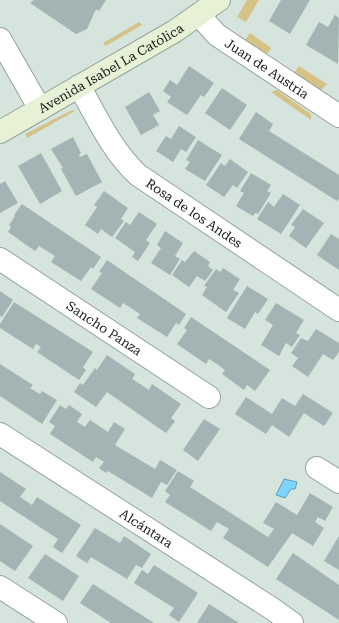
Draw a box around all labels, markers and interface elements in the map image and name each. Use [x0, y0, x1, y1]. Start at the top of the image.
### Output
street label: Avenida Isabel La Católica [36, 20, 186, 116]
street label: Juan de Austria [222, 35, 312, 101]
street label: Rosa de los Andes [143, 175, 245, 250]
street label: Sancho Panza [64, 298, 145, 358]
street label: Alcántara [117, 505, 176, 551]

